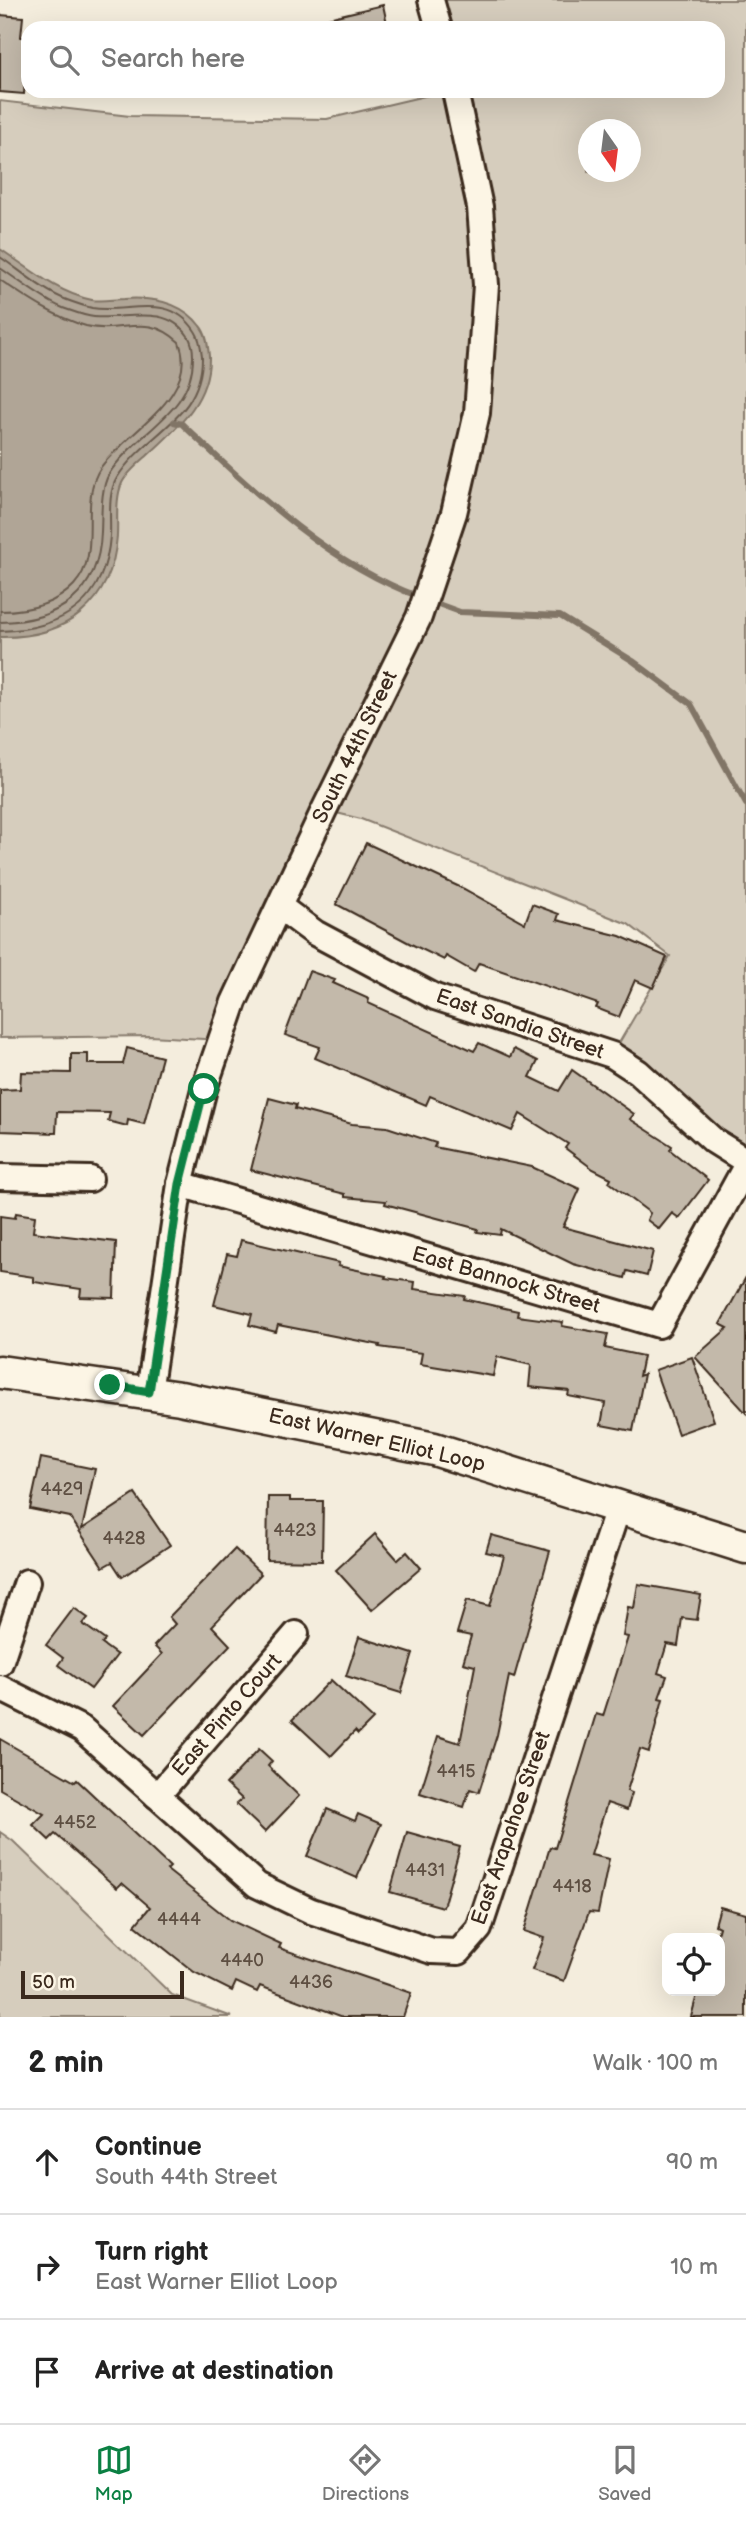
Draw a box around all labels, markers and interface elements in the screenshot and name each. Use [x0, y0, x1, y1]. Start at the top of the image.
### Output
search box [21, 21, 725, 98]
icon: search [45, 41, 83, 79]
text: Search here [101, 44, 245, 75]
north arrow [578, 119, 641, 182]
street label: South 44th Street [307, 666, 403, 827]
street label: East Sandia Street [433, 984, 608, 1065]
route start [188, 1073, 219, 1104]
street label: East Bannock Street [409, 1241, 603, 1319]
route end [94, 1369, 125, 1400]
street label: East Warner Elliot Loop [266, 1403, 488, 1477]
house number: 4429 [41, 1479, 83, 1500]
house number: 4423 [273, 1520, 317, 1541]
house number: 4428 [102, 1528, 146, 1549]
street label: East Pinto Court [167, 1648, 287, 1781]
street label: East Arapahoe Street [466, 1727, 556, 1928]
house number: 4415 [436, 1761, 476, 1782]
house number: 4452 [54, 1812, 97, 1833]
house number: 4431 [405, 1860, 445, 1881]
house number: 4418 [552, 1876, 592, 1897]
house number: 4444 [157, 1909, 201, 1930]
map controls [662, 1933, 725, 1996]
button: locate [662, 1933, 725, 1996]
house number: 4440 [220, 1950, 264, 1971]
scale bar [21, 1968, 184, 2000]
text: 50 m [32, 1971, 75, 1994]
house number: 4436 [289, 1972, 333, 1993]
text: 2 min [28, 2045, 104, 2081]
text: Walk · 100 m [593, 2049, 718, 2077]
text: Continue [95, 2132, 202, 2163]
icon: ahead [28, 2143, 66, 2181]
text: 90 m [666, 2148, 718, 2176]
text: South 44th Street [95, 2163, 277, 2191]
text: Turn right [95, 2237, 208, 2268]
icon: right [28, 2248, 66, 2286]
text: 10 m [670, 2253, 718, 2281]
text: East Warner Elliot Loop [95, 2268, 338, 2296]
icon: arrive [28, 2353, 66, 2391]
text: Arrive at destination [95, 2356, 334, 2387]
tab: Map [95, 2441, 133, 2506]
tab: Directions [322, 2441, 409, 2506]
tab: Saved [598, 2441, 651, 2506]

